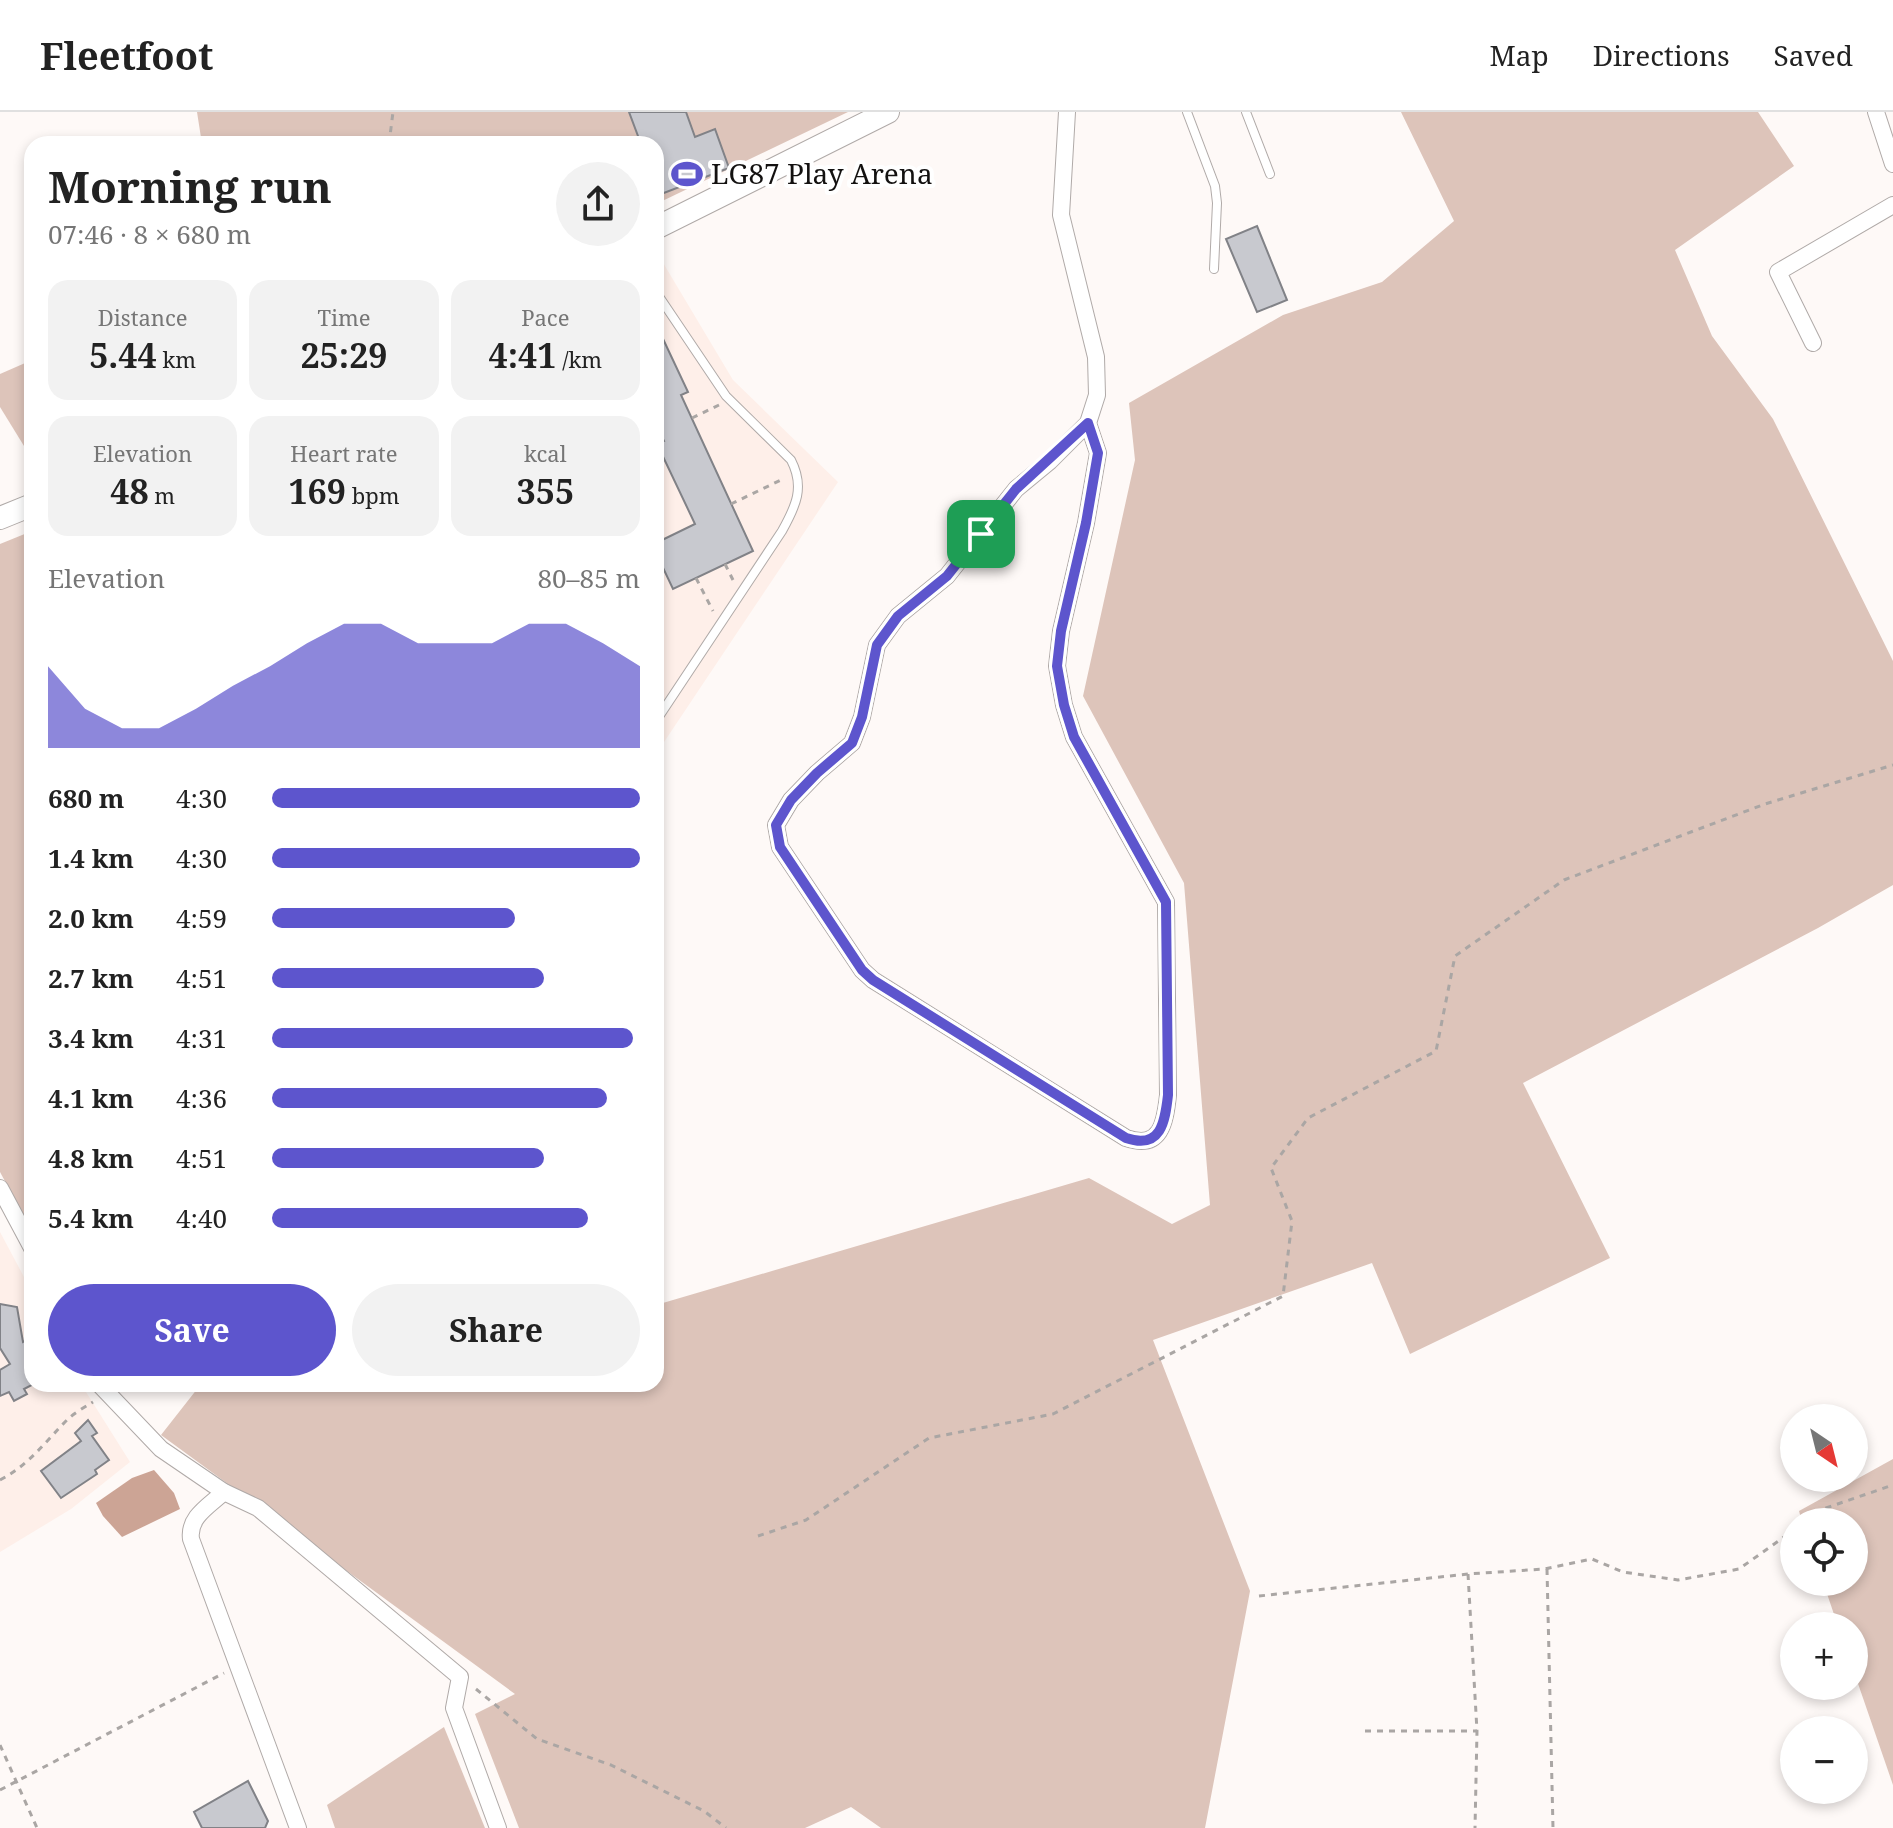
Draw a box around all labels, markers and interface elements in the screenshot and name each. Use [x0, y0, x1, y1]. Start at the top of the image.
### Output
text: Fleetfoot [40, 29, 213, 81]
text: Map [1489, 36, 1549, 74]
text: Directions [1593, 36, 1730, 74]
text: Saved [1774, 36, 1853, 74]
place label: LG87 Play Arena [711, 154, 933, 192]
text: Morning run [48, 156, 332, 216]
sports icon: LG87 Play Arena [670, 157, 704, 191]
button: share [556, 162, 640, 246]
text: 07:46 · 8 × 680 m [48, 216, 251, 252]
text: Distance [98, 302, 188, 332]
text: Time [317, 302, 371, 332]
text: Pace [521, 302, 569, 332]
text: 5.44 [89, 332, 157, 378]
text: 25:29 [300, 332, 388, 378]
text: 4:41 [488, 332, 556, 378]
text: km [157, 344, 196, 374]
text: /km [556, 344, 602, 374]
text: Elevation [93, 438, 192, 468]
text: Heart rate [290, 438, 398, 468]
text: kcal [524, 438, 567, 468]
text: 48 [110, 468, 149, 514]
text: 169 [288, 468, 346, 514]
text: 355 [517, 468, 574, 514]
text: m [149, 480, 175, 510]
text: bpm [346, 480, 400, 510]
pin [947, 500, 1015, 568]
icon: arrive [959, 512, 1003, 556]
text: Elevation [48, 560, 165, 596]
text: 80–85 m [538, 560, 640, 596]
text: 680 m [48, 780, 124, 816]
text: 4:30 [176, 780, 227, 816]
text: 1.4 km [48, 840, 134, 876]
text: 4:30 [176, 840, 227, 876]
text: 2.0 km [48, 900, 134, 936]
text: 4:59 [176, 900, 227, 936]
text: 2.7 km [48, 960, 134, 996]
text: 4:51 [176, 960, 227, 996]
text: 3.4 km [48, 1020, 134, 1056]
text: 4:31 [176, 1020, 227, 1056]
text: 4.1 km [48, 1080, 134, 1116]
text: 4:36 [176, 1080, 227, 1116]
text: 4.8 km [48, 1140, 134, 1176]
text: 4:51 [176, 1140, 227, 1176]
text: 5.4 km [48, 1200, 134, 1236]
text: 4:40 [176, 1200, 227, 1236]
button: Save [48, 1284, 336, 1376]
button: Share [352, 1284, 640, 1376]
north arrow [1780, 1404, 1868, 1492]
map controls [1780, 1404, 1868, 1804]
button: locate [1780, 1508, 1868, 1596]
button: + [1780, 1612, 1868, 1700]
button: − [1780, 1716, 1868, 1804]

